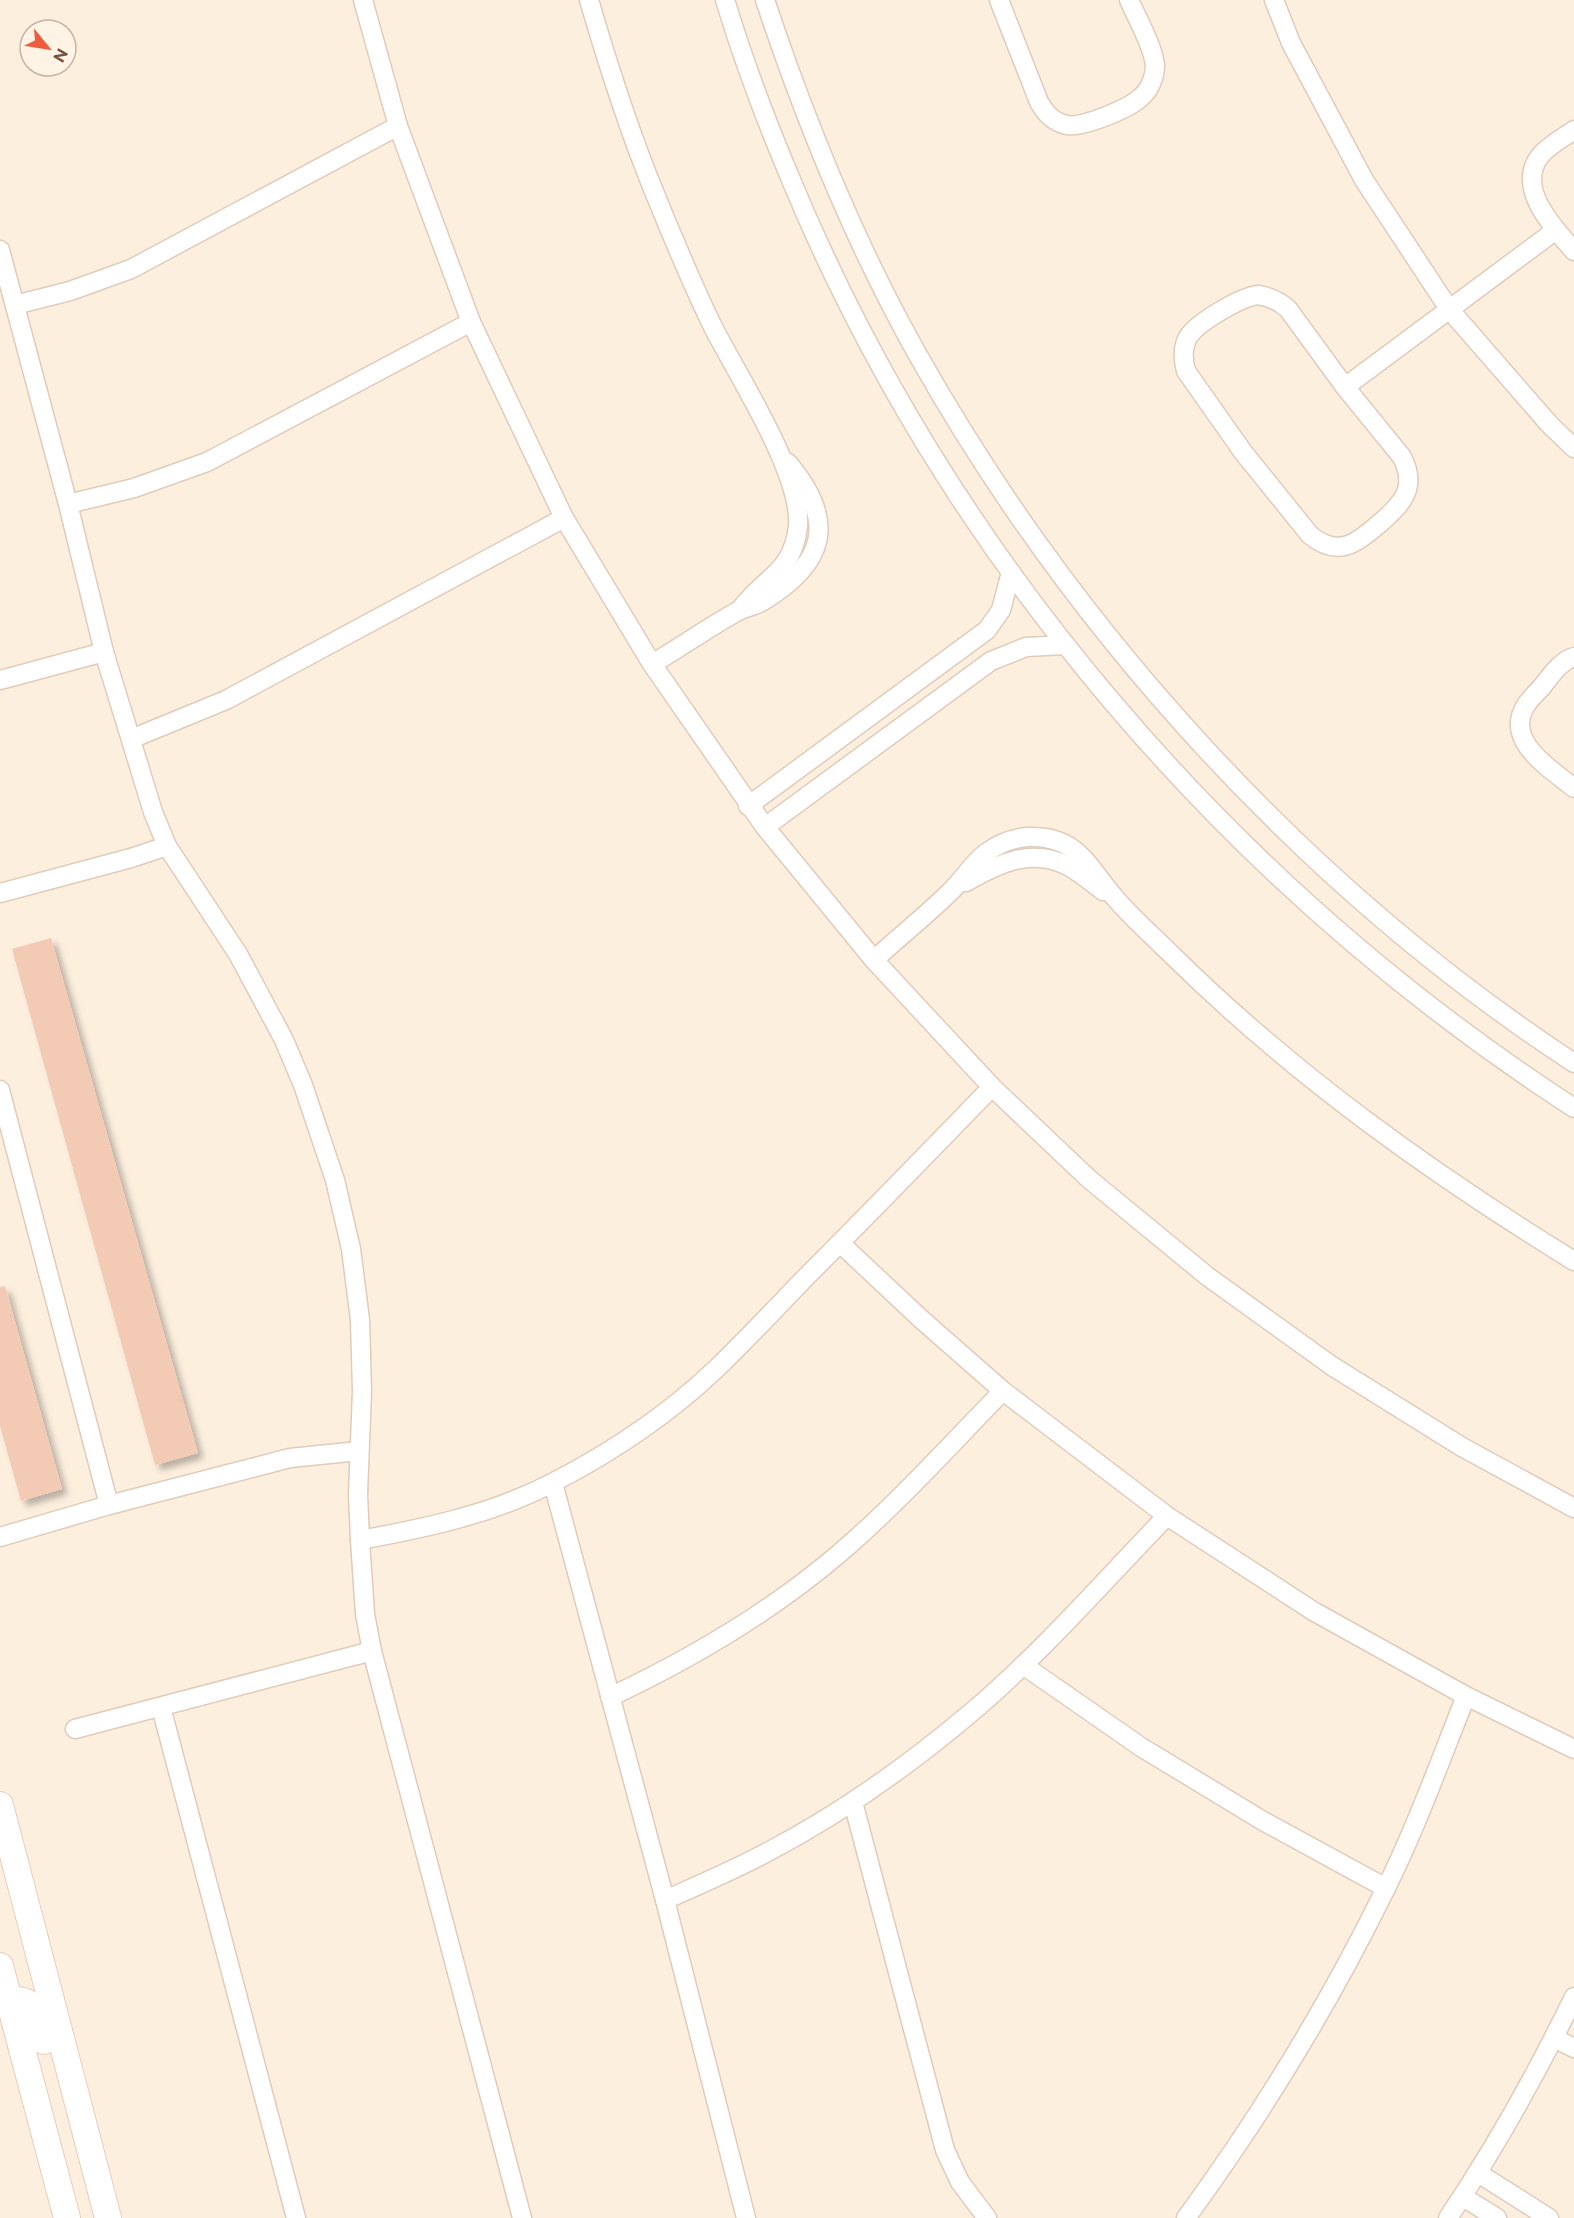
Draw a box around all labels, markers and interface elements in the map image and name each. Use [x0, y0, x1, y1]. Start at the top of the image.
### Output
north arrow [18, 18, 78, 78]
text: N [49, 45, 72, 66]

